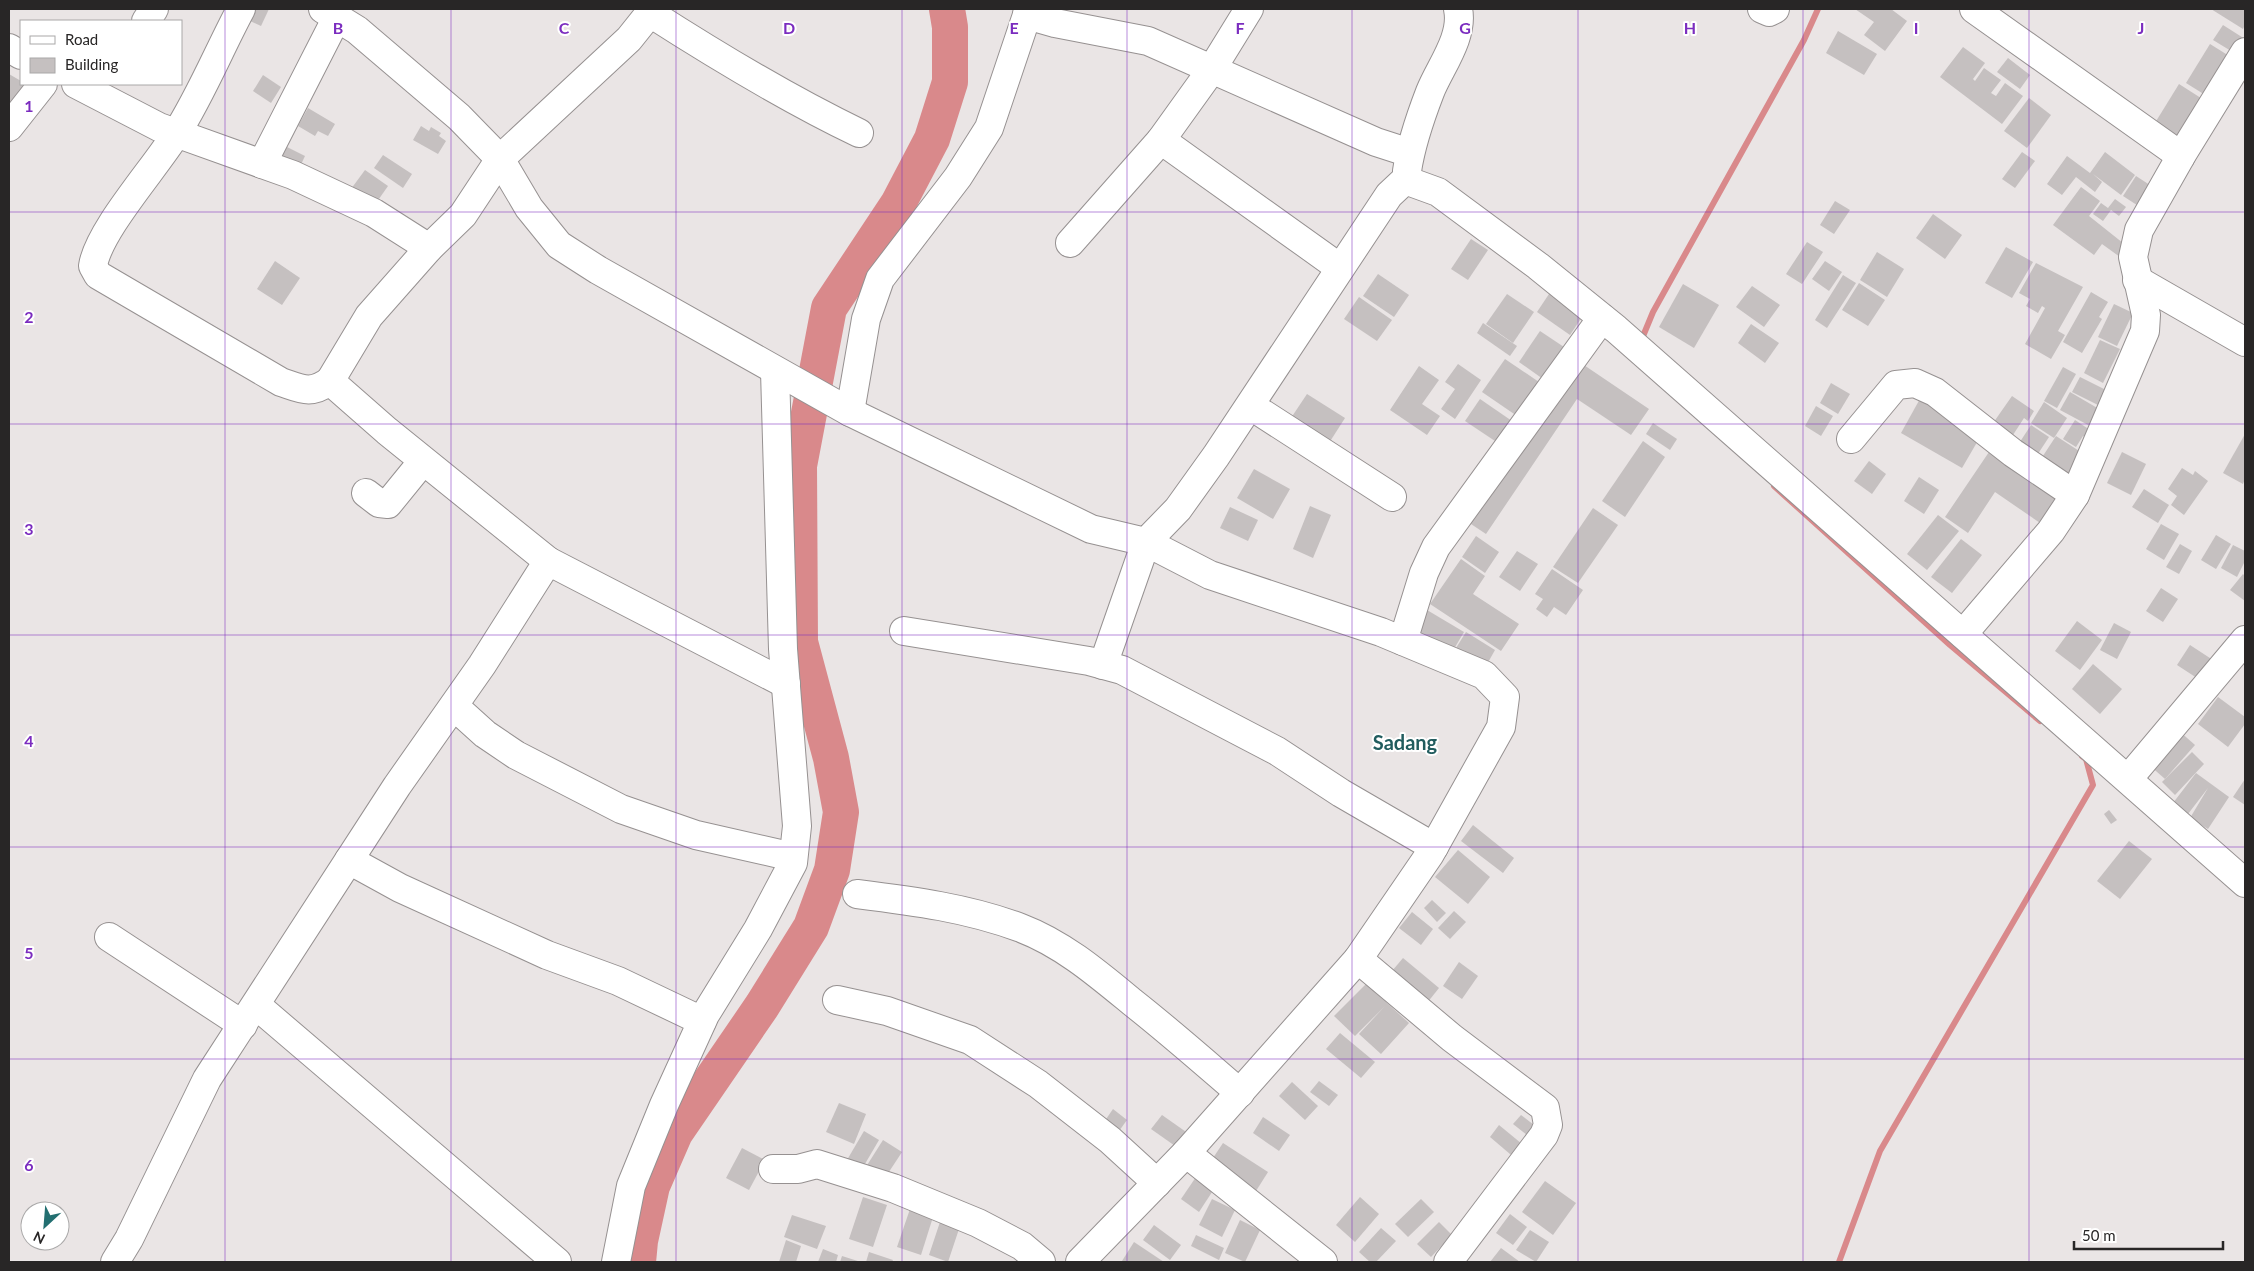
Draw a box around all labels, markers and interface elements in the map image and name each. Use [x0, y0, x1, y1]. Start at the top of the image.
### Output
text: B [333, 18, 343, 37]
text: C [559, 18, 570, 37]
text: D [783, 18, 795, 37]
text: E [1009, 18, 1019, 37]
text: F [1235, 18, 1245, 37]
text: G [1459, 18, 1471, 37]
text: H [1684, 18, 1696, 37]
text: I [1914, 18, 1918, 37]
text: J [2138, 18, 2144, 37]
legend [20, 20, 182, 85]
text: Road [65, 30, 98, 48]
text: Building [65, 55, 118, 73]
text: 1 [24, 96, 34, 115]
text: 2 [24, 307, 34, 326]
text: 3 [24, 519, 34, 538]
district label: Sadang [1373, 730, 1438, 754]
text: 4 [24, 731, 34, 750]
text: 5 [24, 943, 34, 962]
text: 6 [24, 1155, 34, 1174]
north arrow [20, 1201, 70, 1251]
scale bar [2074, 1218, 2223, 1250]
text: 50 m [2082, 1226, 2116, 1244]
text: N [31, 1228, 48, 1248]

